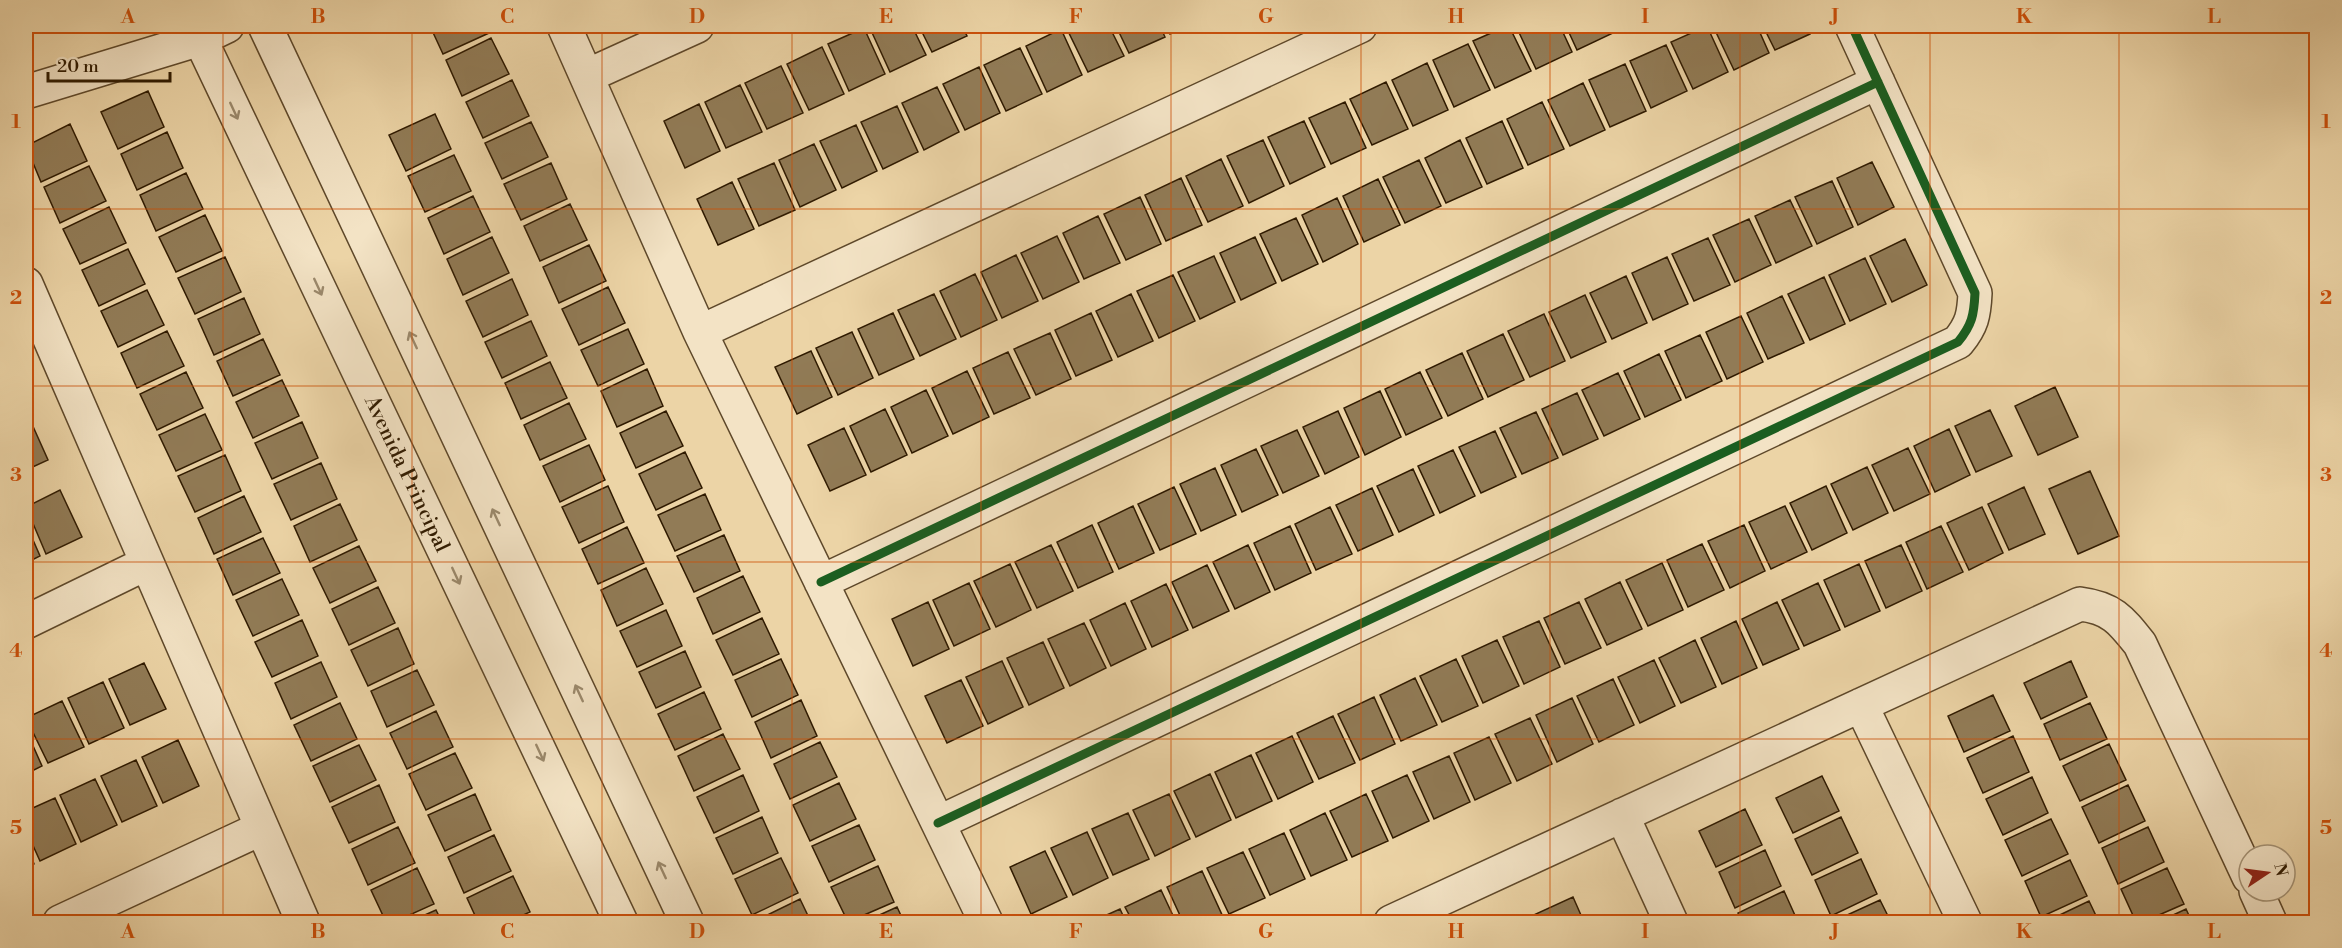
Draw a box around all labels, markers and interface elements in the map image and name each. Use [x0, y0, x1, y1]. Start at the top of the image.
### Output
text: A [120, 5, 136, 30]
text: B [310, 5, 326, 30]
text: C [500, 5, 514, 30]
text: D [689, 5, 705, 30]
text: E [879, 5, 893, 30]
text: F [1069, 5, 1083, 30]
text: G [1258, 5, 1274, 30]
text: H [1448, 5, 1465, 30]
text: I [1641, 5, 1649, 30]
text: J [1828, 5, 1839, 30]
text: K [2016, 5, 2033, 30]
text: L [2207, 5, 2221, 30]
scale bar [48, 45, 170, 83]
text: 20 m [57, 55, 99, 78]
one-way arrow [229, 101, 241, 119]
text: 1 [11, 110, 21, 135]
text: 1 [2321, 110, 2331, 135]
one-way arrow [313, 277, 324, 295]
text: 2 [10, 286, 22, 311]
text: 2 [2320, 286, 2332, 311]
one-way arrow [407, 332, 419, 350]
street label: Avenida Principal [358, 391, 455, 557]
text: 3 [10, 463, 22, 488]
text: 3 [2320, 463, 2332, 488]
one-way arrow [490, 508, 502, 526]
one-way arrow [451, 567, 463, 585]
text: 4 [9, 639, 23, 664]
text: 4 [2319, 639, 2333, 664]
one-way arrow [573, 685, 585, 703]
one-way arrow [534, 743, 546, 761]
text: 5 [10, 816, 22, 841]
text: 5 [2320, 816, 2332, 841]
north arrow [2237, 843, 2297, 903]
one-way arrow [656, 861, 668, 879]
text: N [2269, 861, 2292, 879]
text: A [120, 920, 136, 945]
text: B [310, 920, 326, 945]
text: C [500, 920, 514, 945]
text: D [689, 920, 705, 945]
text: E [879, 920, 893, 945]
text: F [1069, 920, 1083, 945]
text: G [1258, 920, 1274, 945]
text: H [1448, 920, 1465, 945]
text: I [1641, 920, 1649, 945]
text: J [1828, 920, 1839, 945]
text: K [2016, 920, 2033, 945]
text: L [2207, 920, 2221, 945]

